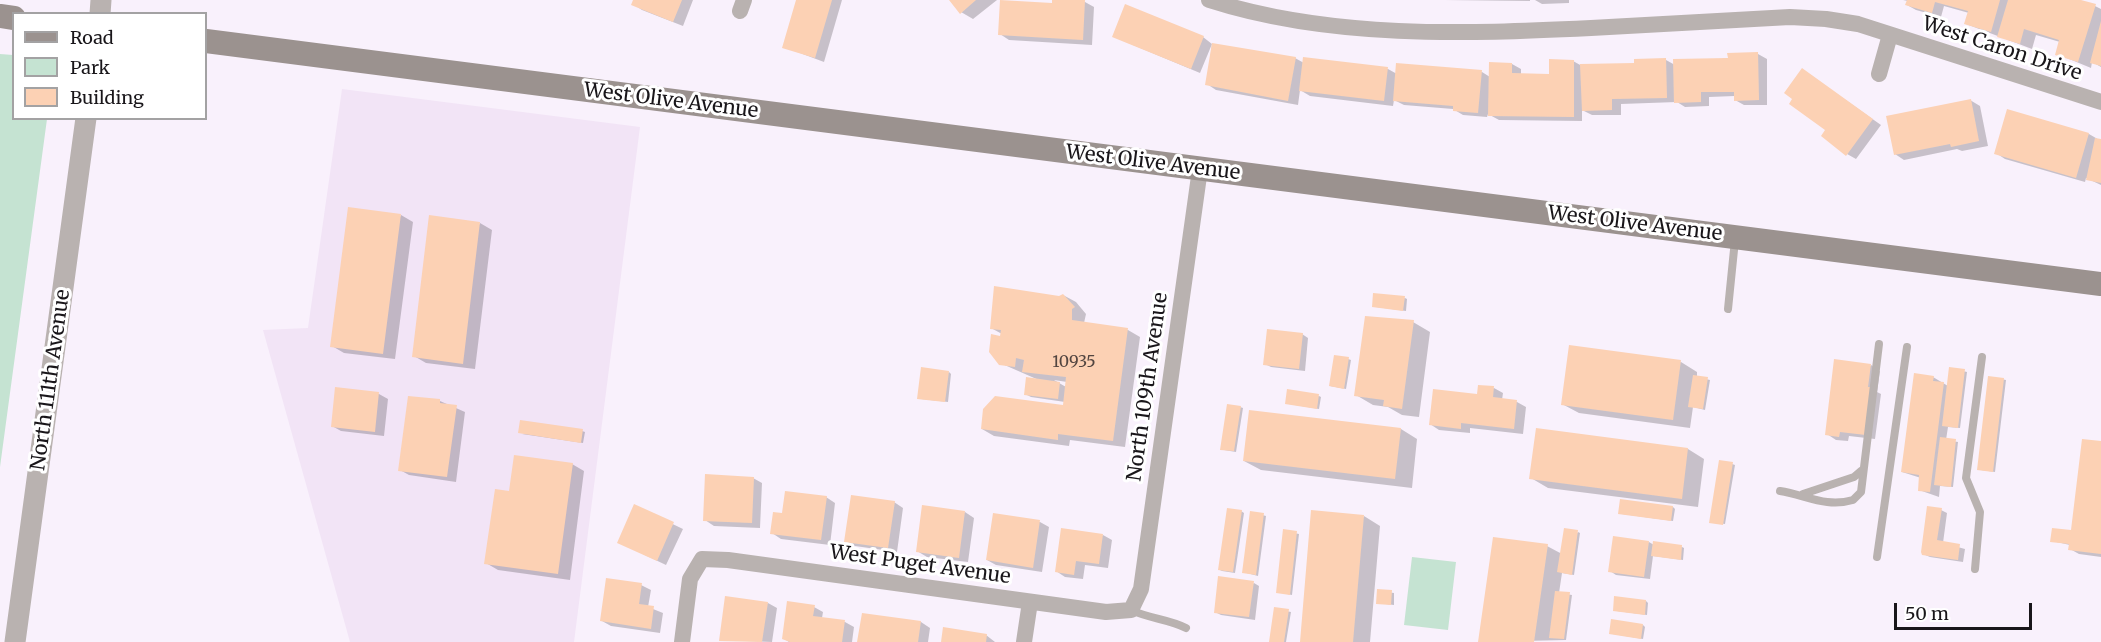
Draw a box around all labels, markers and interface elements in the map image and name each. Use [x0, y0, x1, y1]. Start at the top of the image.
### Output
legend [12, 12, 207, 120]
street label: West Caron Drive [1919, 12, 2085, 86]
text: Road [70, 26, 114, 49]
text: Park [70, 56, 110, 79]
street label: West Olive Avenue [583, 78, 759, 124]
text: Building [70, 86, 144, 109]
street label: West Olive Avenue [1065, 140, 1241, 186]
street label: West Olive Avenue [1547, 201, 1723, 247]
street label: North 111th Avenue [26, 288, 76, 472]
street label: North 109th Avenue [1123, 291, 1173, 483]
house number: 10935 [1052, 352, 1096, 372]
street label: West Puget Avenue [828, 540, 1012, 590]
scale bar [1897, 591, 2035, 629]
text: 50 m [1905, 602, 1949, 625]

